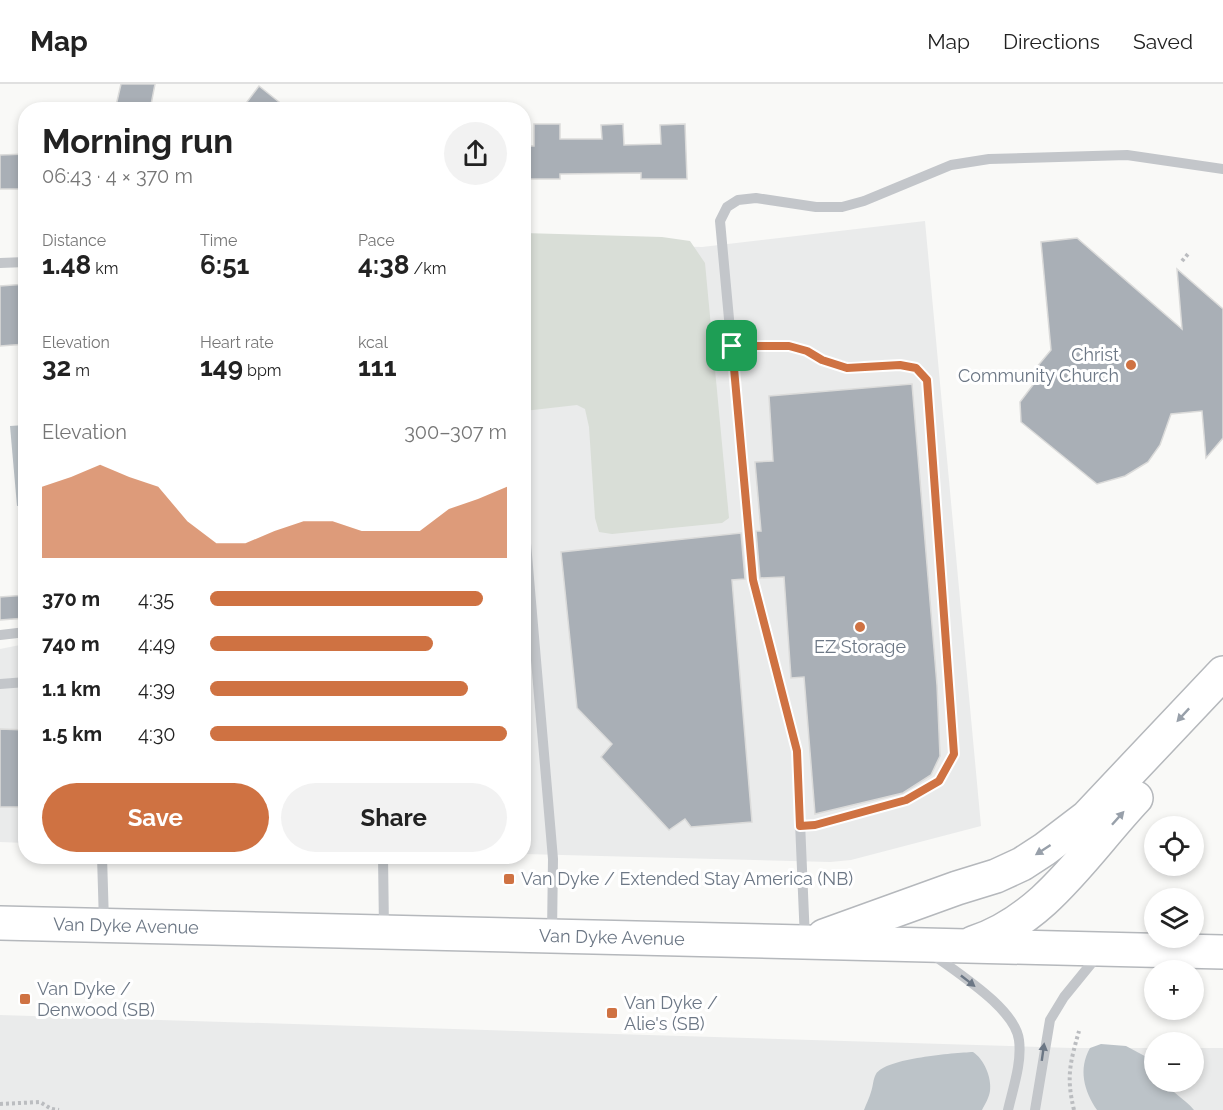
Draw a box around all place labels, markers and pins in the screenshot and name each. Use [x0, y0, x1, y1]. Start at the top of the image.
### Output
pin [706, 320, 757, 371]
place label: Christ Community Church [958, 344, 1119, 386]
marker: Christ Community Church [1124, 358, 1138, 372]
marker: EZ Storage [853, 620, 867, 634]
place label: EZ Storage [814, 636, 906, 657]
place label: Van Dyke / Extended Stay America (NB) [521, 868, 853, 889]
marker: Van Dyke / Extended Stay America (NB) [502, 872, 516, 886]
place label: Van Dyke / Denwood (SB) [37, 978, 155, 1020]
marker: Van Dyke / Denwood (SB) [18, 992, 32, 1006]
place label: Van Dyke / Alie's (SB) [624, 992, 718, 1034]
marker: Van Dyke / Alie's (SB) [605, 1006, 619, 1020]

